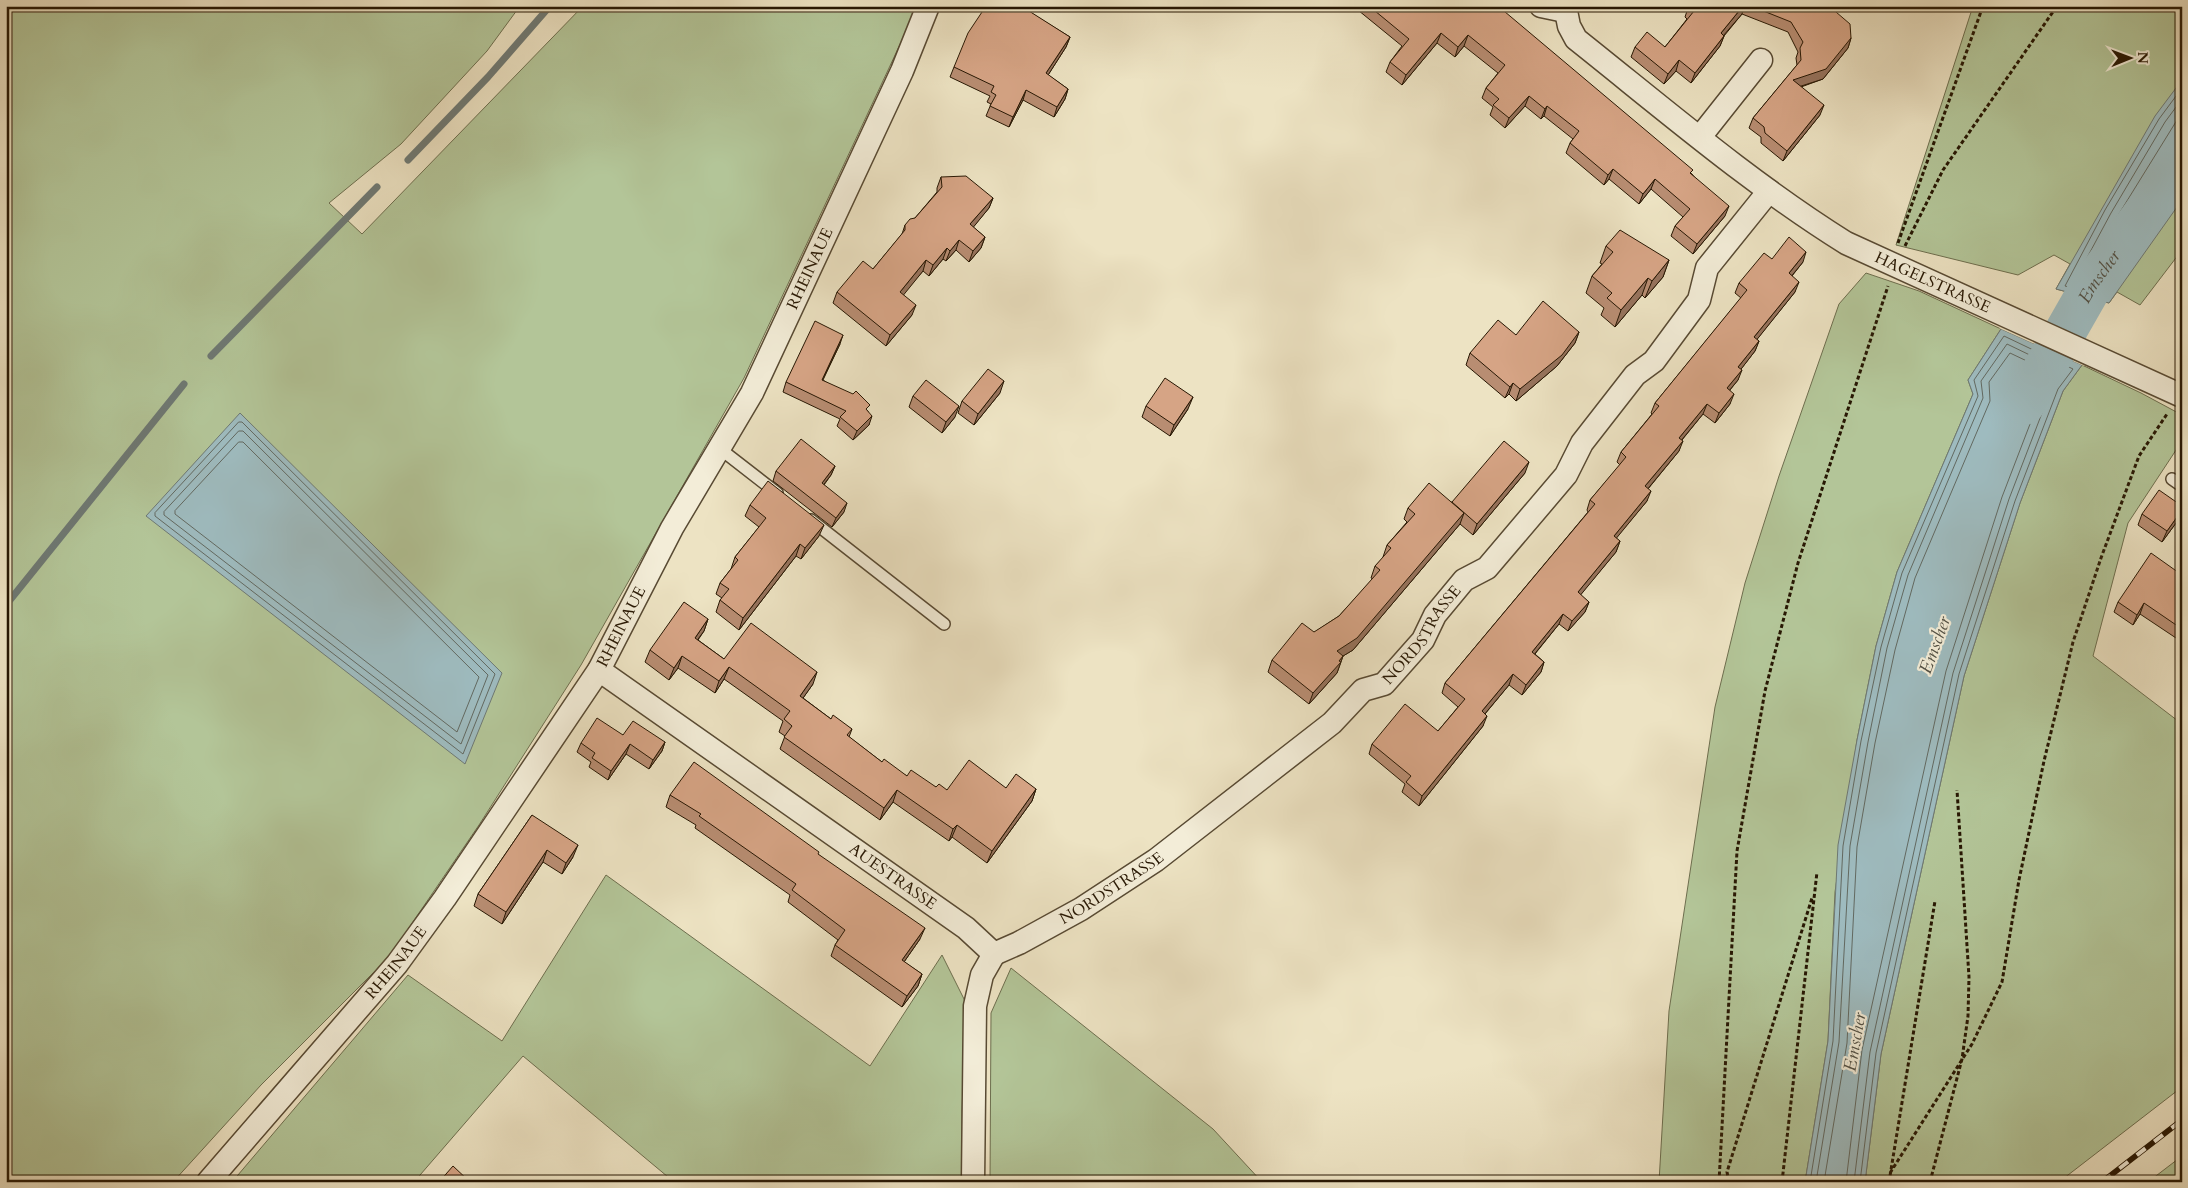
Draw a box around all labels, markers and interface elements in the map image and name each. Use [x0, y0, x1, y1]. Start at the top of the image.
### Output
north arrow [2106, 32, 2156, 82]
text: N [2133, 52, 2152, 64]
street label: RHEINAUE [781, 224, 838, 313]
water label: Emscher [2072, 244, 2127, 307]
street label: HAGELSTRASSE [1871, 247, 1994, 318]
street label: NORDSTRASSE [1377, 580, 1466, 690]
street label: RHEINAUE [591, 582, 651, 671]
water label: Emscher [1913, 612, 1957, 677]
street label: AUESTRASSE [844, 838, 941, 915]
street label: NORDSTRASSE [1056, 847, 1169, 930]
street label: RHEINAUE [360, 922, 432, 1004]
water label: Emscher [1838, 1010, 1873, 1073]

